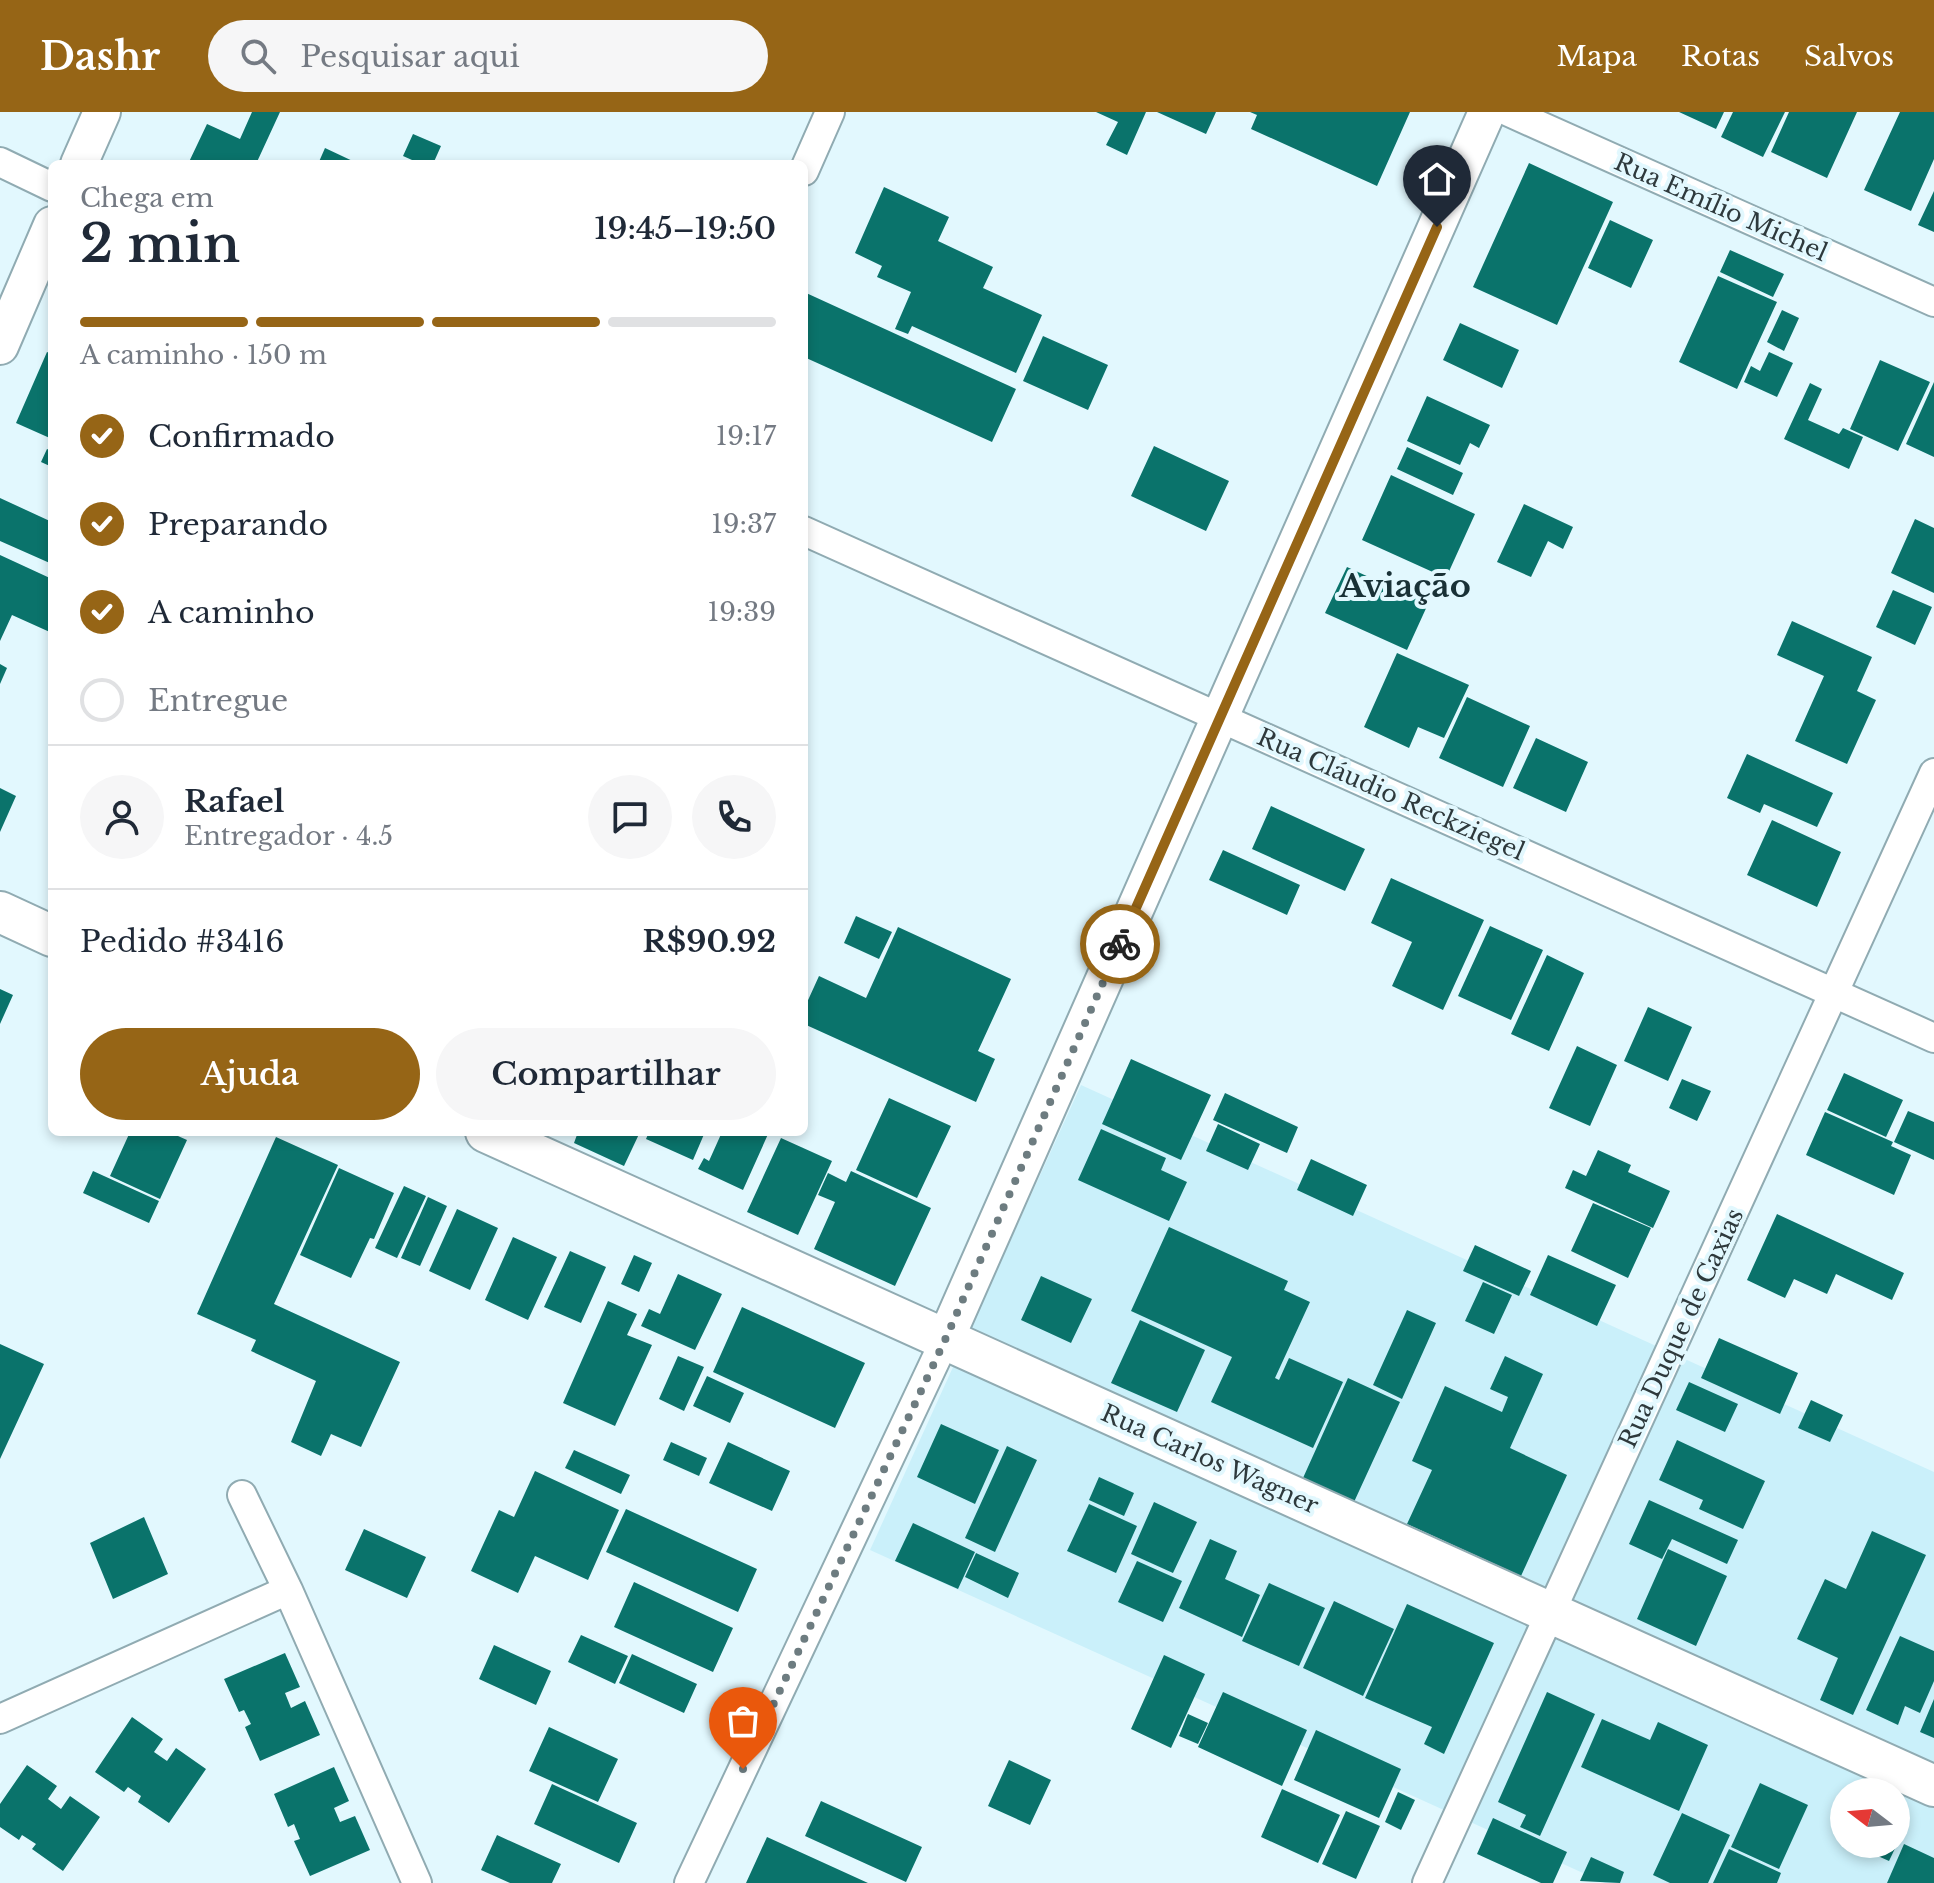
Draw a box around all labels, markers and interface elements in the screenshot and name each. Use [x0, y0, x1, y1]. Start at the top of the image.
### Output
search box [208, 20, 768, 92]
text: Dashr [40, 33, 160, 80]
icon: search [236, 34, 280, 78]
text: Pesquisar aqui [300, 38, 520, 75]
text: Mapa [1557, 39, 1637, 74]
text: Rotas [1681, 39, 1760, 74]
text: Salvos [1804, 39, 1894, 74]
pin [1403, 145, 1471, 227]
street label: Rua Emílio Michel [1610, 147, 1832, 267]
icon: home [1415, 157, 1459, 201]
text: Chega em [80, 182, 214, 214]
text: 19:45–19:50 [594, 210, 776, 247]
text: 2 min [80, 212, 240, 276]
text: A caminho · 150 m [80, 339, 327, 371]
icon: check [80, 414, 124, 458]
text: Confirmado [148, 418, 335, 455]
text: 19:17 [716, 420, 776, 452]
icon: check [80, 502, 124, 546]
text: Preparando [148, 506, 328, 543]
text: 19:37 [711, 508, 776, 540]
district label: Aviação [1338, 566, 1471, 606]
icon: check [80, 590, 124, 634]
text: A caminho [148, 594, 315, 631]
text: 19:39 [708, 596, 776, 628]
text: Entregue [148, 682, 288, 719]
street label: Rua Cláudio Reckziegel [1253, 722, 1529, 866]
button: person [80, 775, 164, 859]
button: chat [588, 775, 672, 859]
button: phone [692, 775, 776, 859]
text: Rafael [184, 783, 284, 820]
text: Entregador · 4.5 [184, 820, 393, 852]
courier [1080, 904, 1160, 984]
icon: bike [1098, 922, 1142, 966]
text: Pedido #3416 [80, 923, 285, 960]
text: R$90.92 [642, 923, 776, 960]
button: Ajuda [80, 1028, 420, 1120]
button: Compartilhar [436, 1028, 776, 1120]
street label: Rua Duque de Caxias [1613, 1204, 1749, 1452]
street label: Rua Carlos Wagner [1097, 1398, 1324, 1520]
pin [709, 1687, 777, 1769]
icon: bag [721, 1699, 765, 1743]
north arrow [1830, 1778, 1910, 1858]
map controls [1830, 1778, 1910, 1858]

